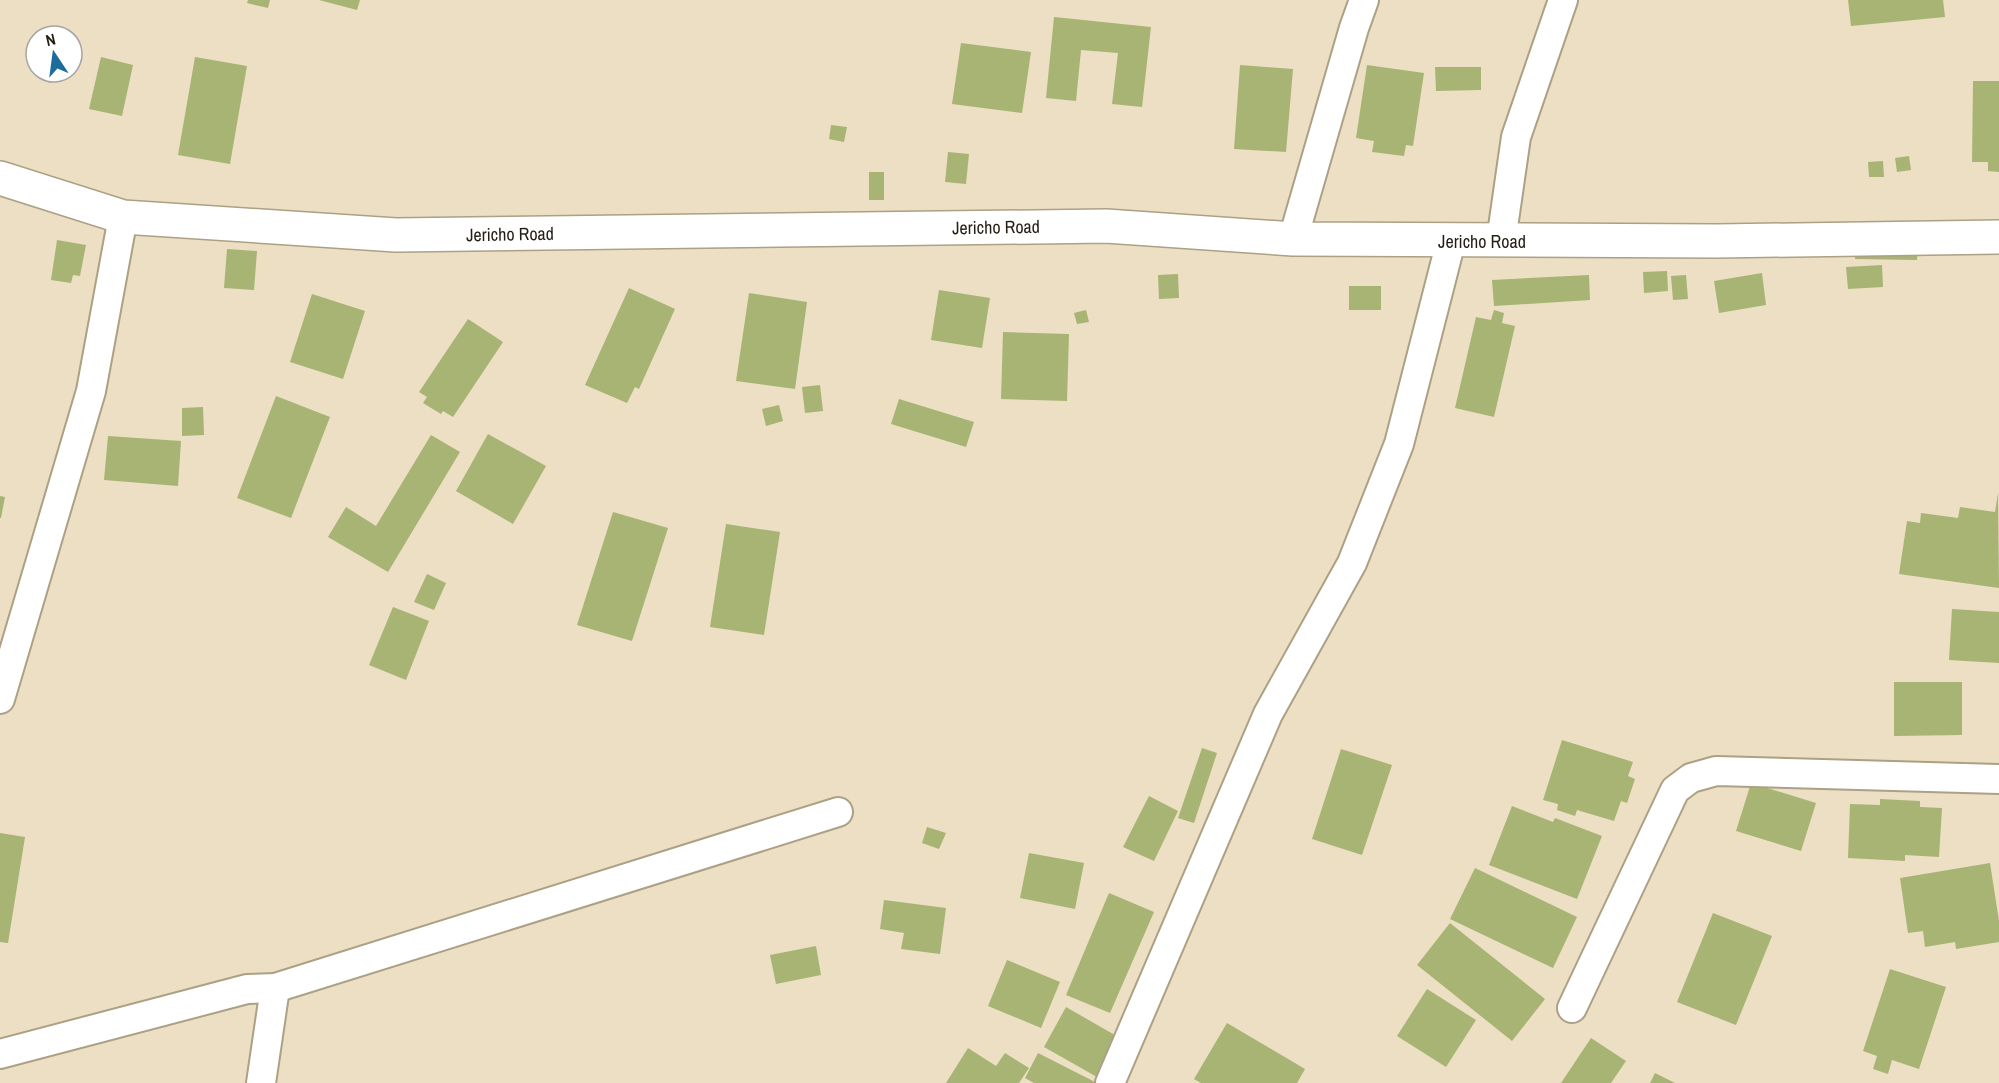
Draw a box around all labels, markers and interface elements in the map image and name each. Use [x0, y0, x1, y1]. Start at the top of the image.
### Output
north arrow [24, 24, 84, 84]
text: N [44, 28, 58, 51]
street label: Jericho Road [952, 214, 1040, 240]
street label: Jericho Road [466, 221, 554, 247]
street label: Jericho Road [1438, 229, 1526, 254]

